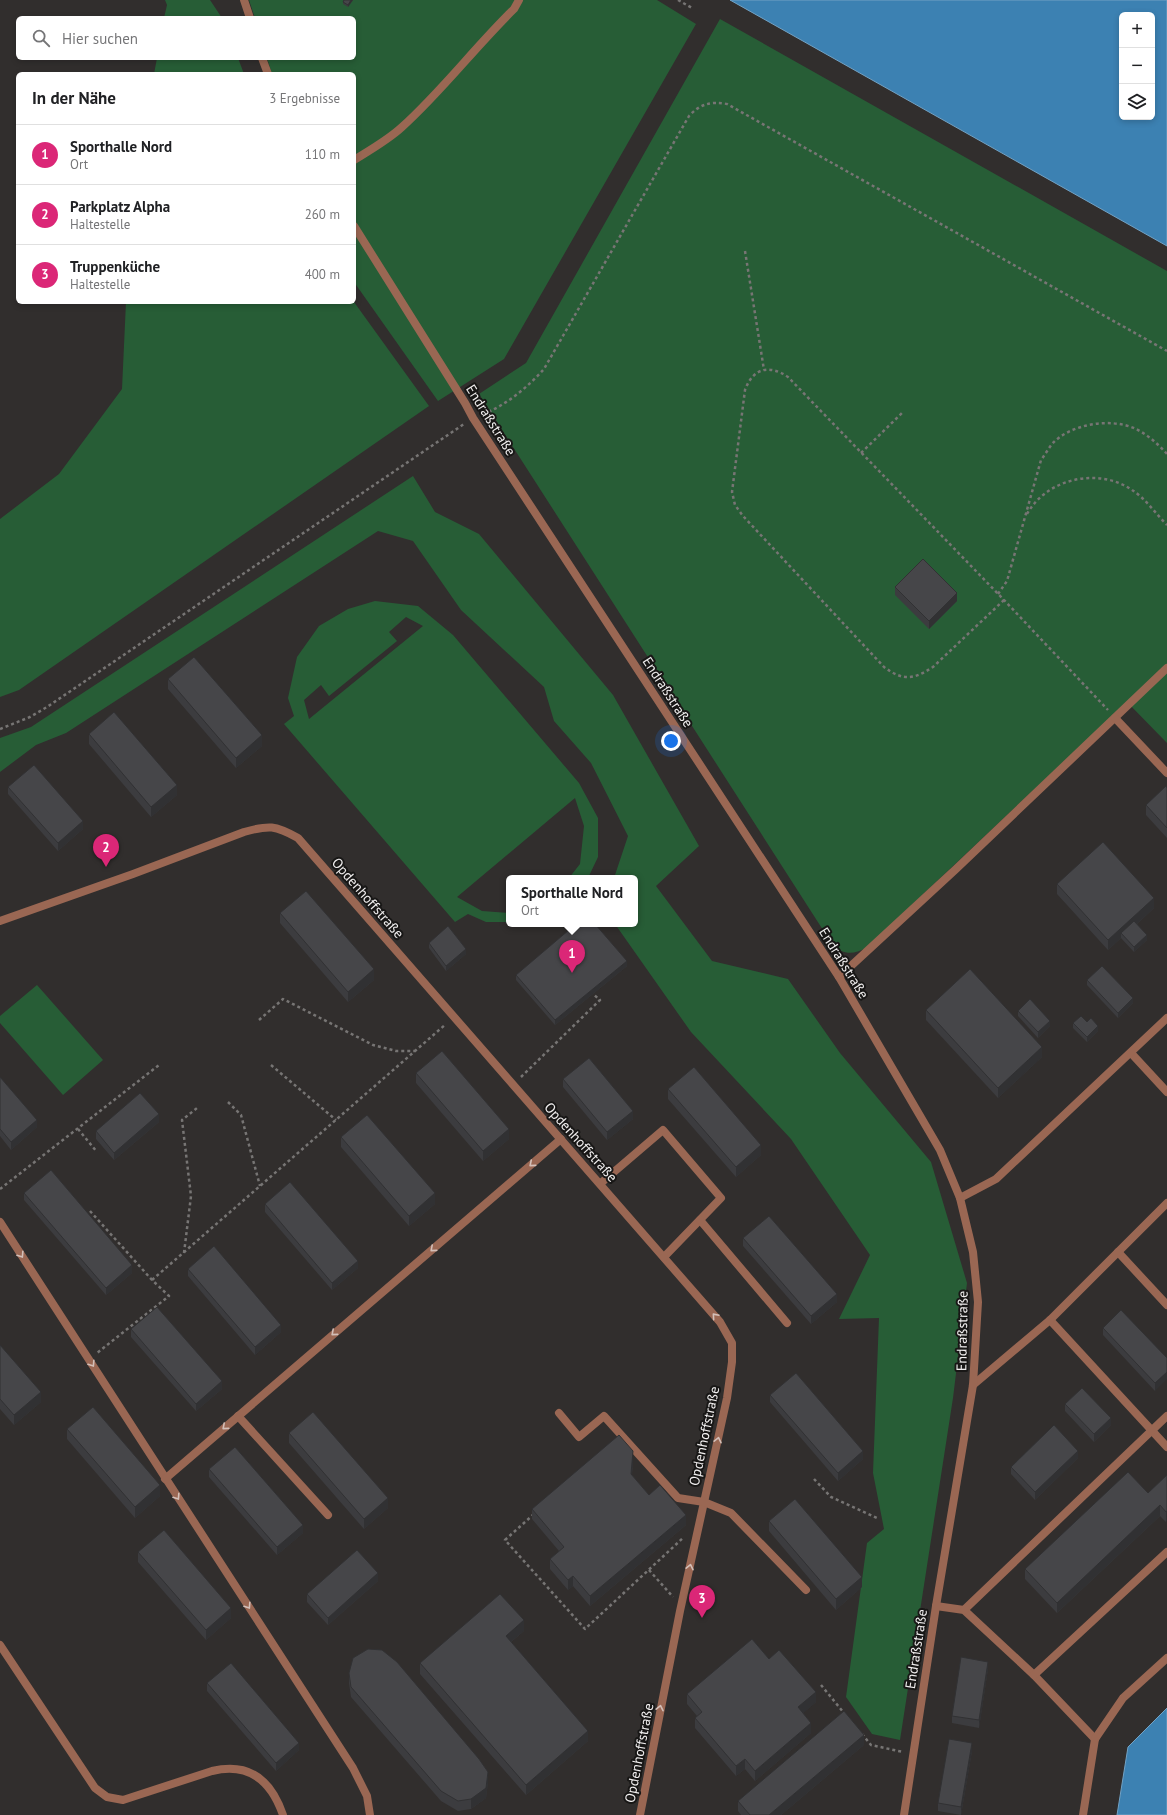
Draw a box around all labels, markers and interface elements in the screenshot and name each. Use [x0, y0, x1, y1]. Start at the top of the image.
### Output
map controls [1119, 12, 1155, 120]
button: + [1119, 12, 1155, 48]
search box [16, 16, 356, 60]
icon: search [30, 27, 52, 49]
text: Hier suchen [62, 29, 138, 48]
button: − [1119, 48, 1155, 84]
button: layers [1119, 84, 1155, 120]
text: In der Nähe [32, 87, 116, 109]
text: 3 Ergebnisse [269, 90, 340, 107]
text: Sporthalle Nord [70, 137, 172, 156]
text: 1 [41, 146, 49, 163]
text: 110 m [305, 146, 340, 163]
text: Ort [70, 156, 88, 173]
text: Parkplatz Alpha [70, 197, 170, 216]
text: 2 [41, 206, 49, 223]
text: 260 m [305, 206, 340, 223]
text: Haltestelle [70, 216, 130, 233]
text: Truppenküche [70, 257, 160, 276]
text: 3 [41, 266, 49, 283]
text: 400 m [305, 266, 340, 283]
text: Haltestelle [70, 276, 130, 293]
street label: Endraßstraße [462, 381, 520, 459]
street label: Endraßstraße [639, 653, 697, 731]
your location [661, 731, 681, 751]
pin: 2 [93, 834, 119, 867]
street label: Opdenhoffstraße [328, 854, 408, 942]
popup [506, 875, 638, 927]
text: Sporthalle Nord [521, 883, 623, 902]
text: Ort [521, 902, 539, 919]
street label: Endraßstraße [815, 924, 873, 1002]
pin: 1 [559, 940, 585, 973]
street label: Opdenhoffstraße [540, 1098, 622, 1186]
one-way arrow [529, 1160, 536, 1167]
one-way arrow [430, 1244, 438, 1251]
one-way arrow [16, 1251, 24, 1258]
street label: Endraßstraße [952, 1291, 972, 1371]
one-way arrow [713, 1314, 720, 1321]
one-way arrow [331, 1329, 339, 1336]
one-way arrow [87, 1360, 95, 1367]
street label: Opdenhoffstraße [685, 1385, 723, 1487]
one-way arrow [222, 1422, 230, 1430]
one-way arrow [713, 1437, 721, 1443]
one-way arrow [172, 1493, 180, 1500]
one-way arrow [685, 1564, 693, 1570]
pin: 3 [689, 1585, 715, 1618]
one-way arrow [243, 1602, 251, 1609]
street label: Endraßstraße [901, 1608, 931, 1690]
street label: Opdenhoffstraße [621, 1702, 657, 1804]
one-way arrow [656, 1705, 664, 1711]

